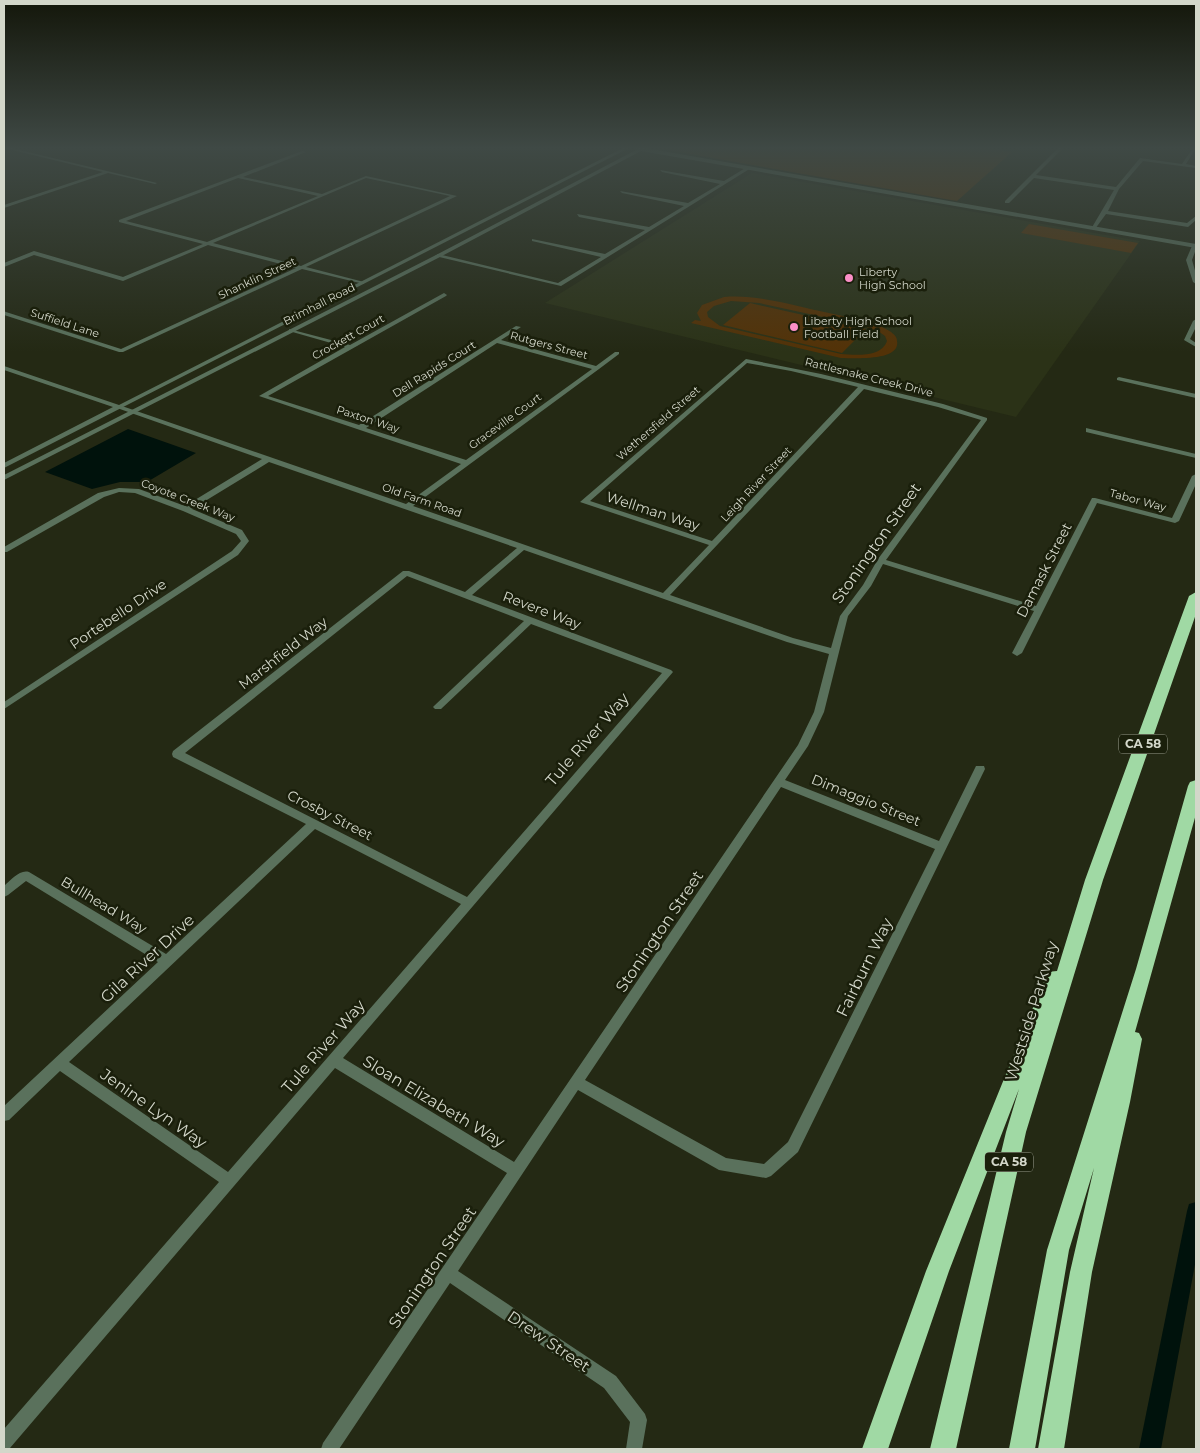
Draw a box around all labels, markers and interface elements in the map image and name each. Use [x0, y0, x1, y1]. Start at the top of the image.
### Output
street label: Shanklin Street [216, 254, 299, 302]
place label: Liberty High School [859, 265, 926, 292]
marker: Liberty High School [843, 272, 855, 284]
street label: Brimhall Road [281, 280, 357, 328]
street label: Suffield Lane [29, 305, 102, 341]
street label: Crockett Court [309, 311, 387, 363]
place label: Liberty High School Football Field [804, 314, 912, 341]
marker: Liberty High School Football Field [788, 321, 800, 333]
street label: Rutgers Street [509, 328, 590, 362]
street label: Dell Rapids Court [390, 337, 479, 400]
street label: Rattlesnake Creek Drive [803, 354, 935, 400]
street label: Wethersfield Street [613, 382, 703, 463]
street label: Graceville Court [466, 390, 545, 452]
street label: Paxton Way [335, 402, 401, 436]
street label: Leigh River Street [718, 443, 795, 525]
street label: Coyote Creek Way [139, 476, 237, 524]
street label: Stonington Street [828, 479, 925, 607]
street label: Old Farm Road [380, 480, 464, 520]
street label: Tabor Way [1108, 486, 1168, 514]
street label: Wellman Way [604, 487, 702, 535]
street label: Damask Street [1012, 519, 1076, 620]
street label: Portebello Drive [66, 575, 170, 653]
street label: Revere Way [500, 587, 584, 633]
street label: Marshfield Way [235, 612, 331, 693]
street label: Tule River Way [542, 689, 633, 790]
road number: CA 58 [1119, 734, 1167, 754]
street label: Dimaggio Street [809, 770, 924, 830]
street label: Crosby Street [284, 786, 376, 844]
street label: Stonington Street [612, 866, 707, 996]
street label: Bullhead Way [58, 872, 151, 938]
street label: Gila River Drive [97, 910, 198, 1007]
street label: Fairburn Way [832, 914, 897, 1020]
street label: Westside Parkway [1001, 939, 1062, 1083]
street label: Tule River Way [278, 996, 369, 1097]
street label: Sloan Elizabeth Way [359, 1052, 508, 1152]
street label: Jenine Lyn Way [96, 1064, 211, 1152]
road number: CA 58 [985, 1152, 1033, 1172]
street label: Stonington Street [385, 1202, 480, 1332]
street label: Drew Street [504, 1307, 594, 1376]

